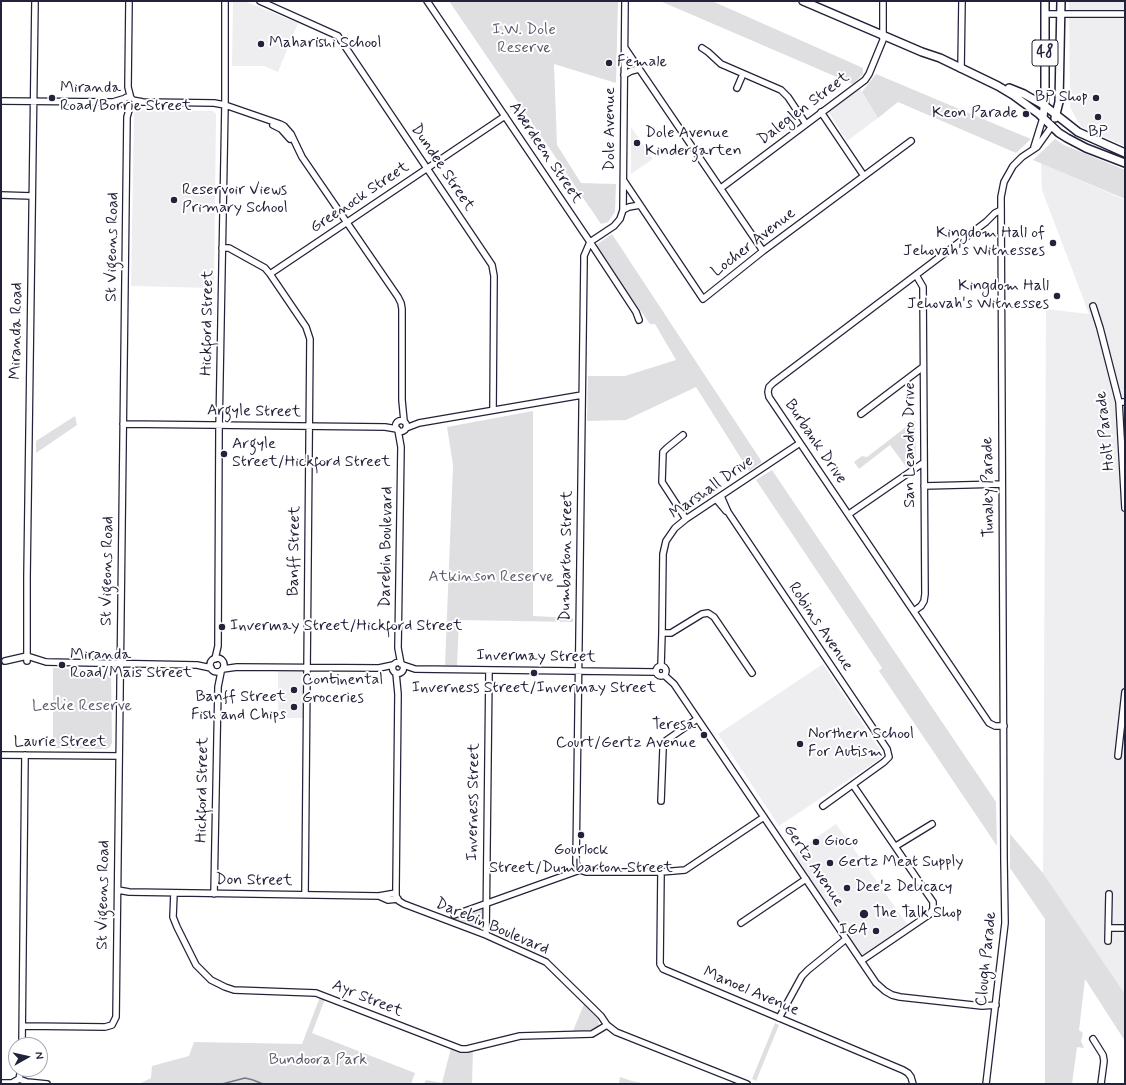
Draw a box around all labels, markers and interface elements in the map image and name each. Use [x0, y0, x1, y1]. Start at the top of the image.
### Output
park label: I.W. Dole Reserve [492, 21, 556, 59]
place label: Maharishi School [269, 34, 381, 54]
marker: Maharishi School [256, 39, 266, 49]
road number: 48 [1032, 40, 1058, 66]
place label: Female [617, 53, 667, 73]
marker: Female [604, 58, 614, 68]
street label: Daleglen Street [754, 68, 854, 150]
place label: Miranda Road/Borrie Street [60, 79, 191, 117]
street label: Dole Avenue [601, 87, 621, 171]
place label: BP Shop [1035, 88, 1088, 108]
marker: Miranda Road/Borrie Street [47, 93, 57, 103]
marker: BP Shop [1091, 93, 1101, 103]
street label: Aberdeen Street [504, 99, 586, 207]
place label: Keon Parade [932, 104, 1018, 124]
marker: Keon Parade [1021, 109, 1031, 119]
marker: BP [1093, 112, 1103, 122]
street label: Dundee Street [406, 121, 478, 215]
place label: BP [1088, 123, 1108, 143]
place label: Dole Avenue Kindergarten [645, 124, 742, 162]
marker: Dole Avenue Kindergarten [632, 138, 642, 148]
street label: Greenock Street [307, 158, 413, 238]
place label: Reservoir Views Primary School [182, 181, 288, 219]
street label: St Vigeons Road [102, 192, 124, 302]
marker: Reservoir Views Primary School [169, 195, 179, 205]
street label: Locher Avenue [708, 204, 800, 282]
place label: Kingdom Hall of Jehovah's Witnesses [903, 224, 1045, 262]
marker: Kingdom Hall of Jehovah's Witnesses [1048, 238, 1058, 248]
street label: Hickford Street [197, 270, 219, 376]
place label: Kingdom Hall Jehovah's Witnesses [907, 277, 1049, 315]
street label: Miranda Road [7, 282, 27, 380]
marker: Kingdom Hall Jehovah's Witnesses [1052, 291, 1062, 301]
street label: San Leandro Drive [901, 382, 921, 508]
street label: Holt Parade [1092, 390, 1120, 472]
street label: Burbank Drive [780, 396, 850, 488]
street label: Argyle Street [207, 402, 301, 422]
place label: Argyle Street/Hickford Street [232, 435, 391, 473]
street label: Tunaley Parade [979, 437, 999, 537]
marker: Argyle Street/Hickford Street [219, 449, 229, 459]
street label: Marshall Drive [666, 452, 758, 524]
street label: Darebin Boulevard [376, 486, 398, 608]
street label: Dumbarton Street [556, 490, 578, 622]
street label: Banff Street [285, 506, 305, 596]
street label: St Vigeons Road [97, 516, 119, 626]
park label: Atkinson Reserve [428, 568, 554, 588]
street label: Robins Avenue [783, 579, 857, 675]
place label: Invermay Street/Hickford Street [230, 617, 462, 637]
marker: Invermay Street/Hickford Street [217, 622, 227, 632]
place label: Miranda Road/Mais Street [70, 646, 192, 684]
street label: Invermay Street [476, 646, 596, 668]
marker: Miranda Road/Mais Street [57, 660, 67, 670]
marker: Inverness Street/Invermay Street [529, 668, 539, 678]
place label: Continental Groceries [302, 671, 383, 709]
place label: Inverness Street/Invermay Street [412, 679, 656, 699]
marker: Continental Groceries [289, 685, 299, 695]
place label: Banff Street Fish and Chips [191, 688, 286, 726]
park label: Leslie Reserve [32, 697, 132, 717]
marker: Banff Street Fish and Chips [289, 702, 299, 712]
place label: Teresa Court/Gertz Avenue [556, 716, 696, 754]
place label: Northern School For Autism [808, 725, 914, 763]
marker: Teresa Court/Gertz Avenue [699, 730, 709, 740]
street label: Laurie Street [14, 733, 106, 753]
street label: Hickford Street [192, 737, 214, 843]
marker: Northern School For Autism [795, 739, 805, 749]
street label: Inverness Street [463, 743, 485, 861]
street label: Gertz Avenue [778, 821, 848, 911]
marker: Gourlock Street/Dumbarton Street [576, 830, 586, 840]
place label: Gioco [824, 832, 858, 852]
marker: Gioco [811, 837, 821, 847]
street label: St Vigeons Road [93, 840, 115, 950]
place label: Gourlock Street/Dumbarton Street [489, 841, 673, 879]
place label: Gertz Meat Supply [838, 853, 964, 873]
marker: Gertz Meat Supply [825, 858, 835, 868]
street label: Don Street [215, 871, 293, 891]
place label: Dee'z Delicacy [855, 878, 952, 898]
marker: Dee'z Delicacy [842, 883, 852, 893]
street label: Darebin Boulevard [432, 894, 552, 960]
place label: The Talk Shop [873, 904, 962, 924]
marker: The Talk Shop [858, 908, 870, 920]
street label: Clough Parade [972, 911, 1002, 1007]
place label: IGA [839, 921, 868, 941]
marker: IGA [871, 926, 881, 936]
street label: Manoel Avenue [700, 963, 802, 1021]
street label: Ayr Street [329, 976, 405, 1022]
north arrow [8, 1037, 48, 1077]
text: N [31, 1051, 46, 1060]
park label: Bundoora Park [269, 1051, 367, 1071]

